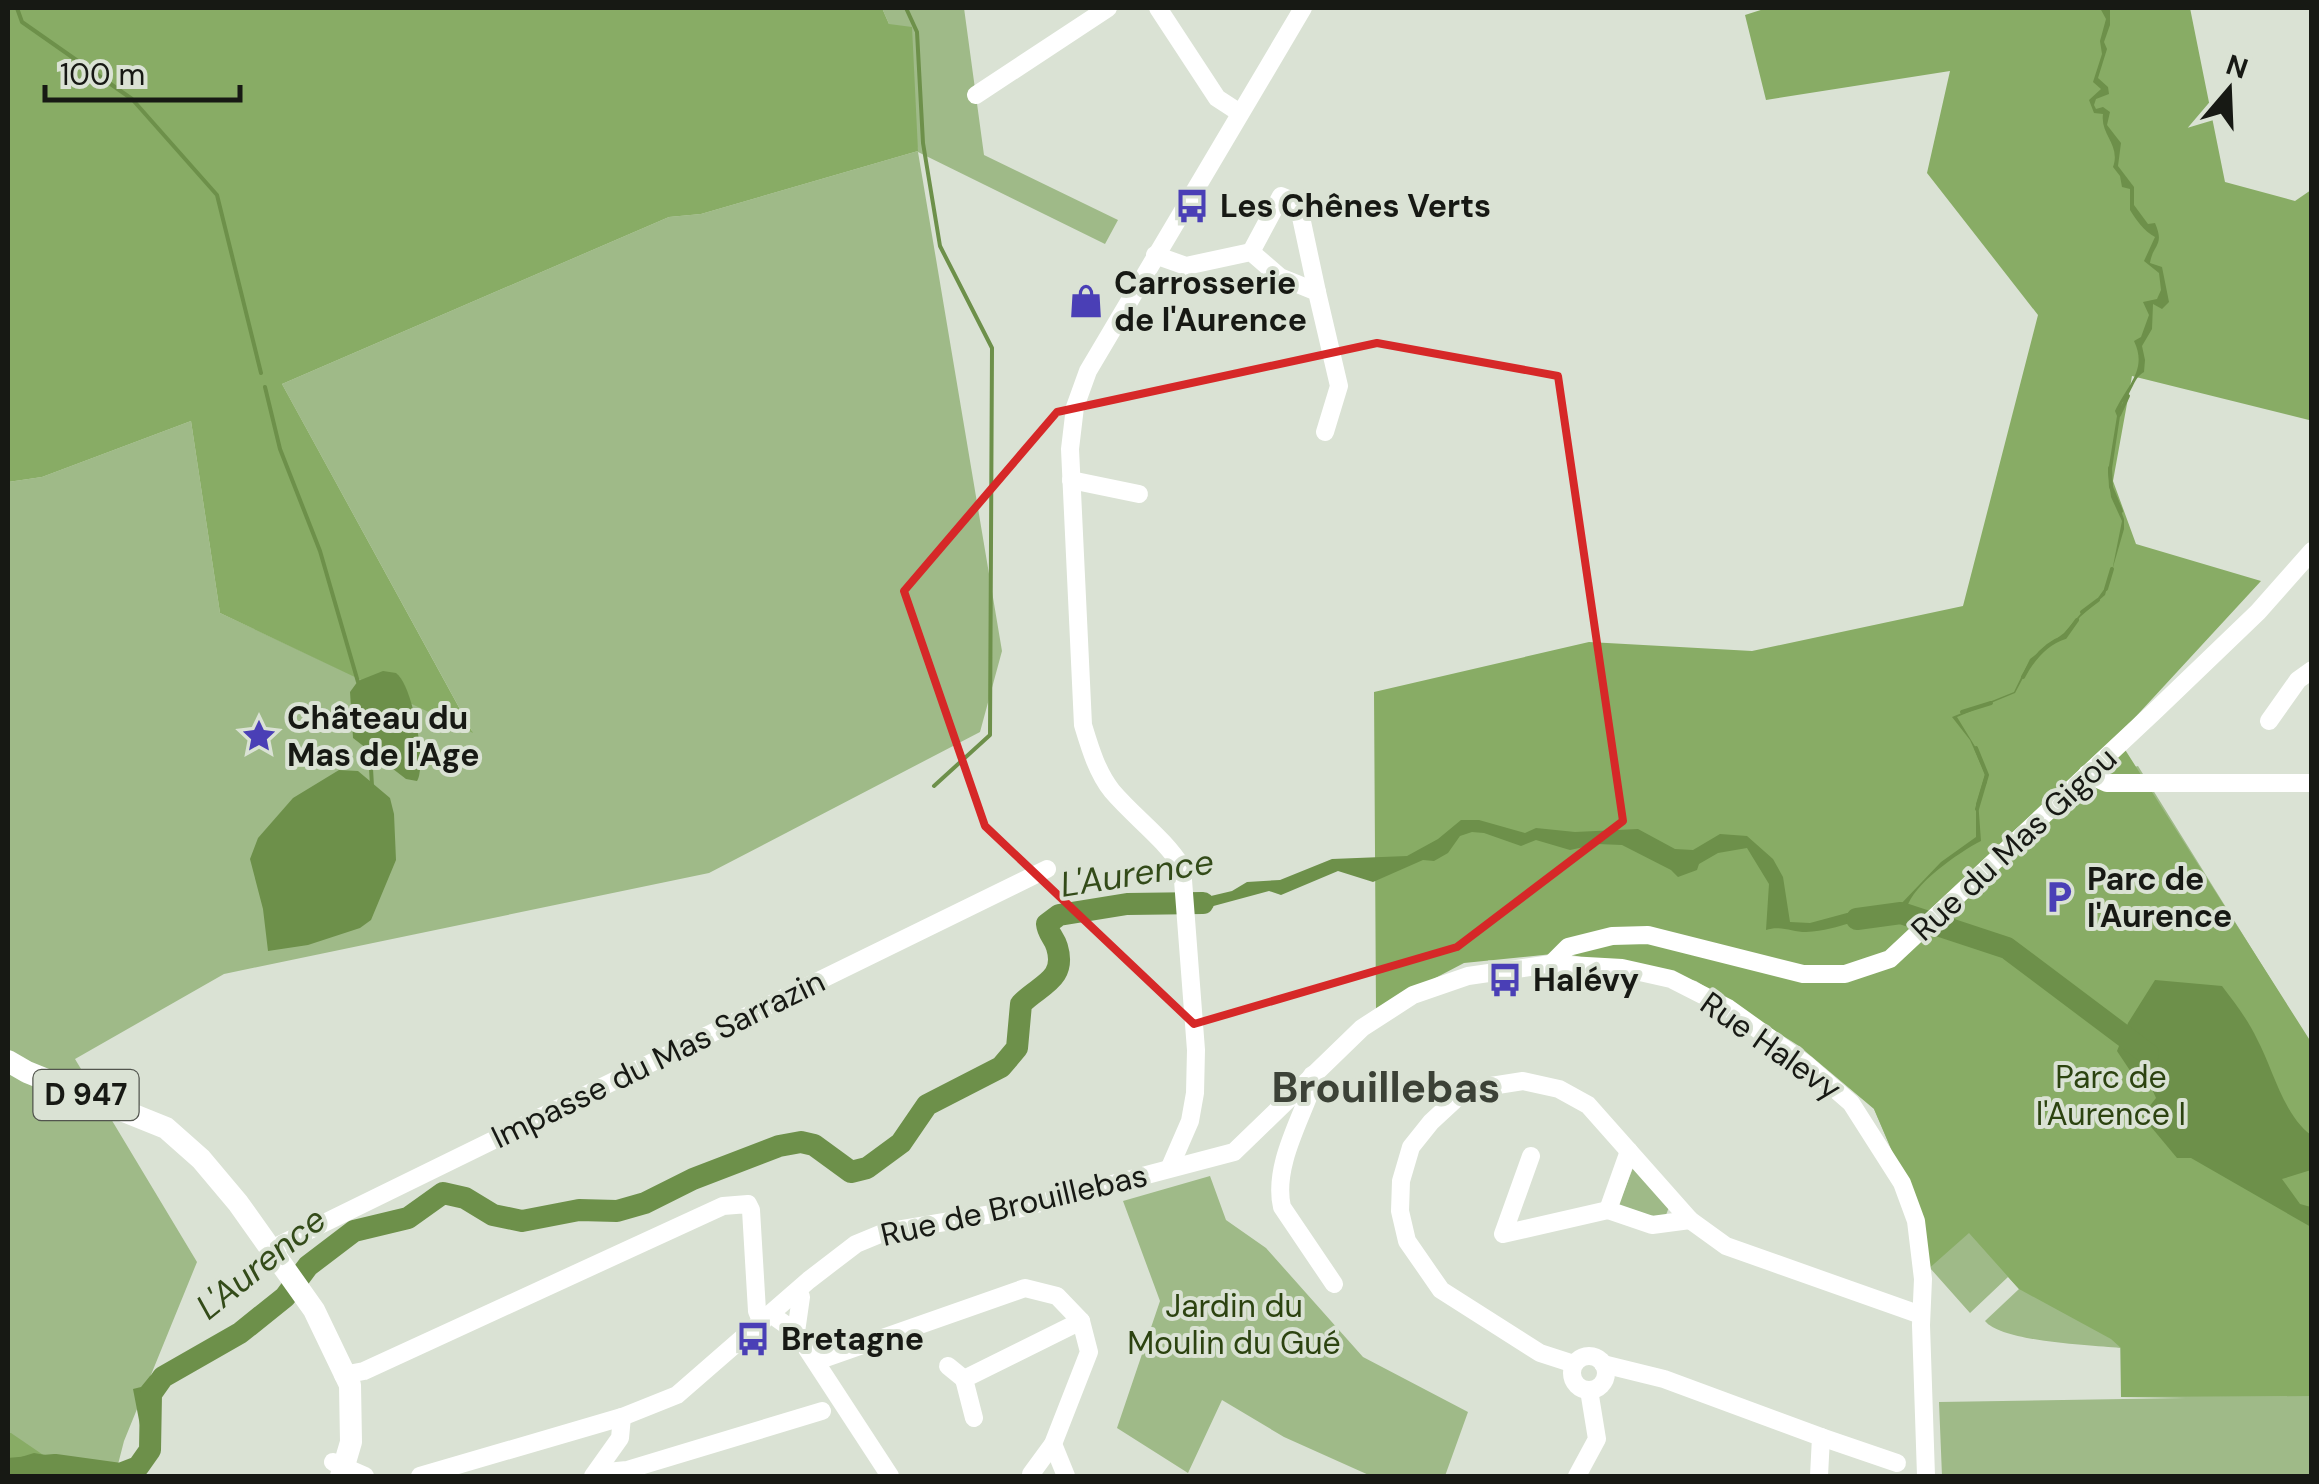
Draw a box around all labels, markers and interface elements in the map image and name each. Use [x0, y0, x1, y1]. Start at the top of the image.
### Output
scale bar [45, 40, 240, 102]
north arrow [2179, 40, 2279, 140]
text: N [2221, 46, 2253, 88]
text: 100 m [60, 55, 145, 94]
place label: Les Chênes Verts [1220, 185, 1491, 227]
bus stop icon: Les Chênes Verts [1173, 187, 1211, 225]
place label: Carrosserie de l'Aurence [1114, 262, 1307, 341]
shop icon: Carrosserie de l'Aurence [1067, 282, 1105, 320]
place label: Château du Mas de l'Age [287, 697, 480, 776]
place icon: Château du Mas de l'Age [240, 717, 278, 755]
street label: Rue du Mas Gigou [1902, 738, 2126, 950]
water label: L'Aurence [1057, 838, 1217, 908]
place label: Parc de l'Aurence [2087, 858, 2232, 937]
parking icon: Parc de l'Aurence [2040, 878, 2078, 916]
place label: Halévy [1533, 959, 1639, 1001]
street label: Impasse du Mas Sarrazin [484, 960, 832, 1158]
bus stop icon: Halévy [1486, 961, 1524, 999]
street label: Rue Halevy [1692, 982, 1850, 1110]
park label: Parc de l'Aurence I [2036, 1056, 2186, 1135]
district label: Brouillebas [1272, 1060, 1500, 1115]
road number: D 947 [34, 1070, 138, 1120]
street label: Rue de Brouillebas [877, 1154, 1151, 1256]
water label: L'Aurence [186, 1196, 336, 1330]
park label: Jardin du Moulin du Gué [1127, 1285, 1341, 1364]
place label: Bretagne [781, 1318, 924, 1360]
bus stop icon: Bretagne [734, 1320, 772, 1358]

